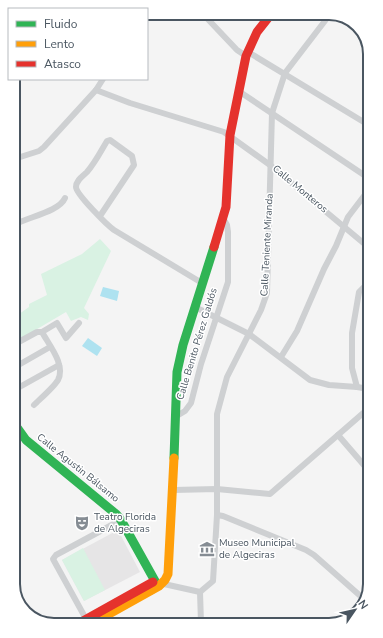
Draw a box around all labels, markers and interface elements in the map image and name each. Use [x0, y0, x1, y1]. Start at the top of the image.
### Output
legend [8, 8, 148, 80]
text: Fluido [44, 16, 78, 32]
text: Lento [44, 36, 75, 52]
text: Atasco [44, 56, 81, 72]
street label: Calle Monteros [269, 162, 331, 216]
street label: Calle Teniente Miranda [257, 193, 277, 297]
street label: Calle Benito Pérez Galdós [173, 286, 221, 402]
street label: Calle Agustin Bálsamo [34, 430, 123, 506]
place label: Teatro Florida de Algeciras [94, 510, 156, 536]
theatre icon: Teatro Florida de Algeciras [73, 514, 91, 532]
place label: Museo Municipal de Algeciras [219, 536, 295, 562]
museum icon: Museo Municipal de Algeciras [198, 540, 216, 558]
north arrow [335, 590, 375, 630]
text: N [354, 597, 371, 612]

